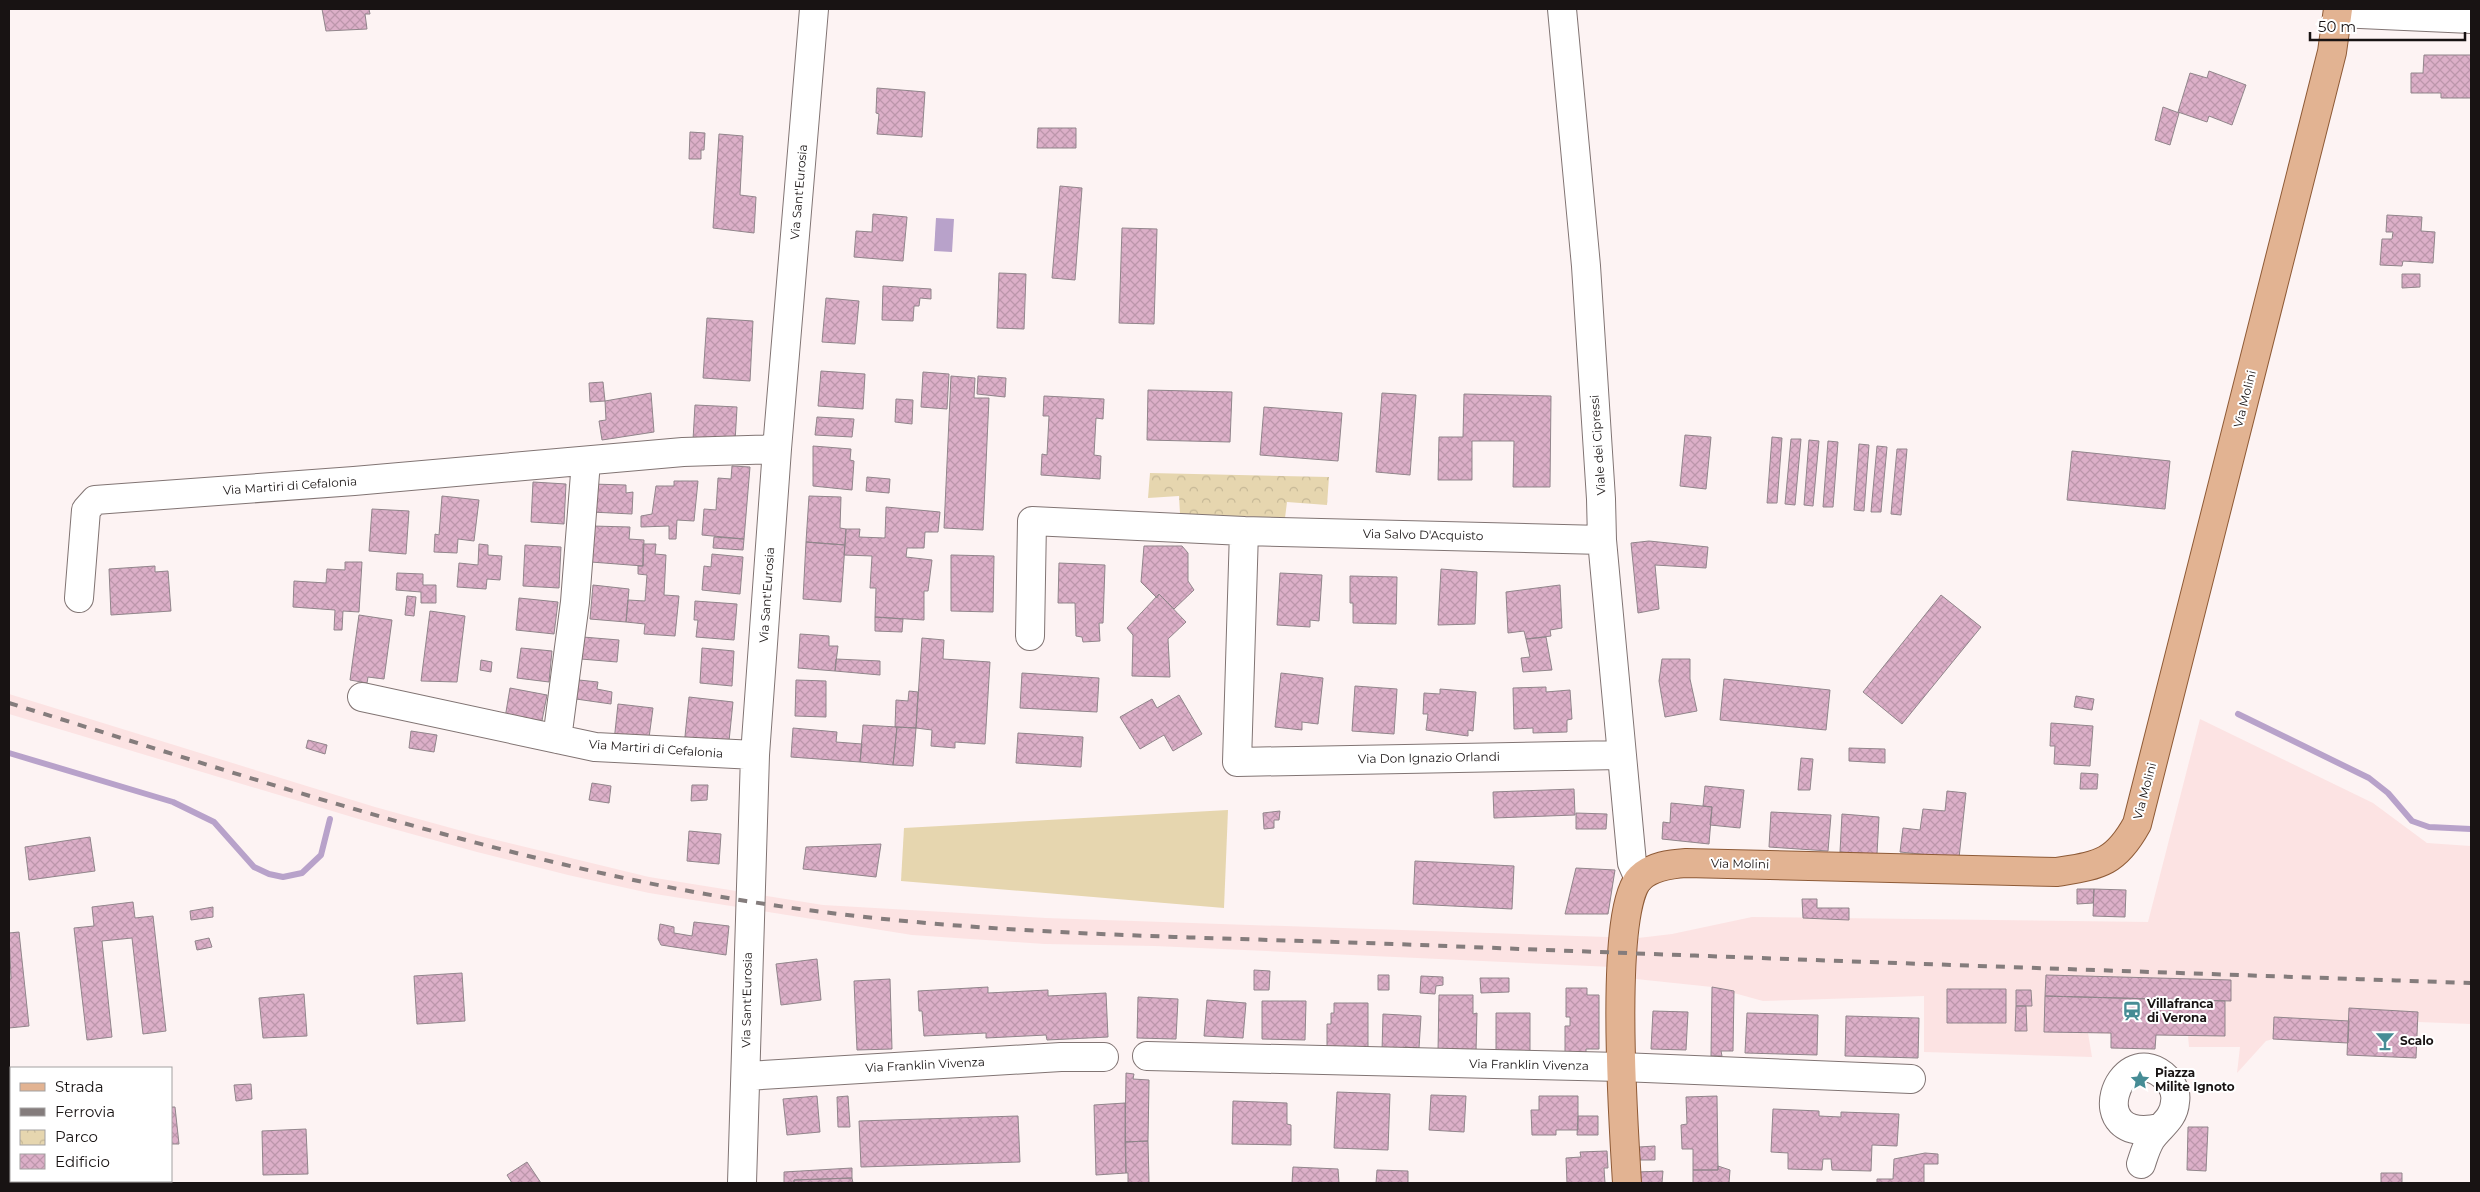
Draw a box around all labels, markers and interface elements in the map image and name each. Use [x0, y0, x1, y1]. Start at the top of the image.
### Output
scale bar [2310, 10, 2465, 42]
text: 50 m [2318, 17, 2356, 36]
street label: Via Sant'Eurosia [787, 144, 810, 240]
street label: Via Molini [2230, 369, 2259, 429]
street label: Viale dei Cipressi [1587, 394, 1608, 496]
street label: Via Martiri di Cefalonia [222, 473, 358, 498]
street label: Via Salvo D'Acquisto [1363, 526, 1483, 543]
street label: Via Sant'Eurosia [756, 547, 777, 643]
street label: Via Martiri di Cefalonia [588, 736, 724, 761]
street label: Via Don Ignazio Orlandi [1358, 749, 1500, 766]
street label: Via Molini [2130, 761, 2159, 821]
street label: Via Molini [1711, 855, 1769, 872]
street label: Via Sant'Eurosia [738, 952, 755, 1048]
place label: Villafranca di Verona [2146, 996, 2214, 1025]
station icon: Villafranca di Verona [2121, 1000, 2143, 1022]
bar icon: Scalo [2374, 1030, 2396, 1052]
place label: Scalo [2400, 1033, 2434, 1048]
street label: Via Franklin Vivenza [865, 1054, 985, 1075]
street label: Via Franklin Vivenza [1469, 1056, 1589, 1073]
place label: Piazza Milite Ignoto [2155, 1065, 2235, 1094]
legend [10, 1067, 172, 1182]
place icon: Piazza Milite Ignoto [2129, 1069, 2151, 1091]
text: Strada [55, 1077, 104, 1096]
text: Ferrovia [55, 1102, 115, 1121]
text: Parco [55, 1127, 98, 1146]
text: Edificio [55, 1152, 110, 1171]

